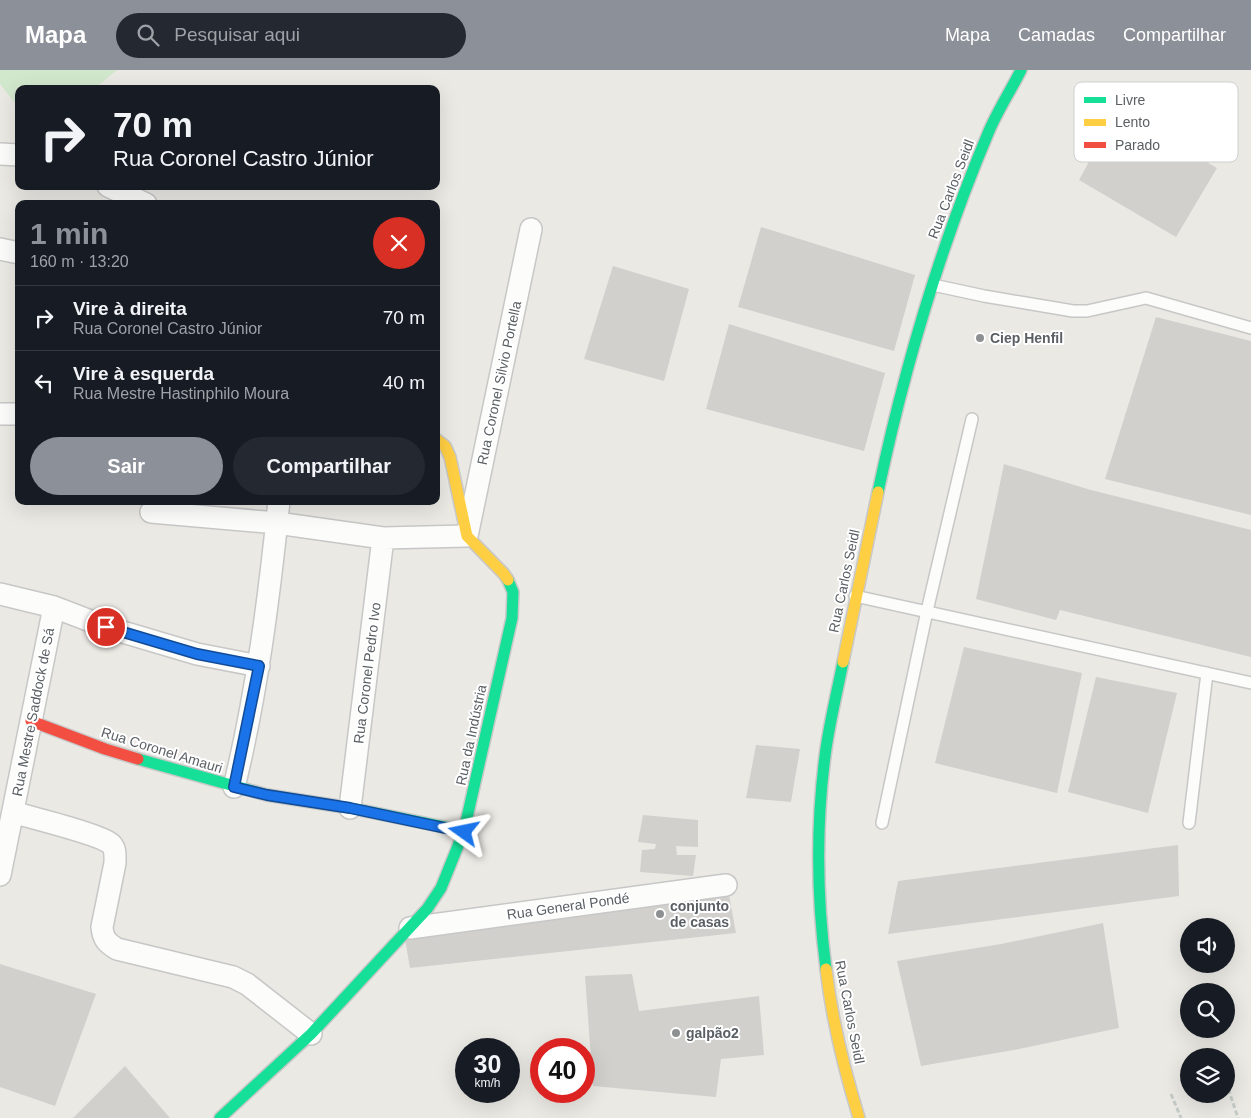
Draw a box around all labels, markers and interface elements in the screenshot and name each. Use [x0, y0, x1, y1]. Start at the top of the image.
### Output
search box [116, 13, 466, 58]
text: Mapa [25, 21, 86, 48]
icon: search [134, 21, 162, 49]
text: Pesquisar aqui [174, 24, 300, 45]
text: Mapa [945, 25, 990, 45]
text: Camadas [1018, 25, 1095, 45]
text: Compartilhar [1123, 25, 1226, 45]
legend [1074, 82, 1238, 162]
text: Livre [1115, 92, 1146, 108]
icon: right [30, 105, 95, 170]
text: 70 m [113, 105, 193, 144]
text: Lento [1115, 114, 1150, 130]
street label: Rua Carlos Seidl [925, 137, 977, 241]
text: Parado [1115, 137, 1160, 153]
text: Rua Coronel Castro Júnior [113, 146, 373, 171]
text: 1 min [30, 217, 108, 250]
button: close [373, 217, 425, 269]
text: 160 m · 13:20 [30, 253, 129, 270]
text: Vire à direita [73, 298, 187, 319]
street label: Rua Coronel Silvio Portella [474, 299, 524, 466]
icon: right [30, 304, 58, 332]
text: 70 m [383, 307, 425, 328]
text: Rua Coronel Castro Júnior [73, 320, 262, 337]
place label: Ciep Henfil [990, 330, 1063, 346]
marker: Ciep Henfil [974, 332, 986, 344]
text: Vire à esquerda [73, 363, 214, 384]
icon: left [30, 369, 58, 397]
text: 40 m [383, 372, 425, 393]
text: Rua Mestre Hastinphilo Moura [73, 385, 289, 402]
button: Sair [30, 437, 223, 495]
button: Compartilhar [233, 437, 425, 495]
street label: Rua Carlos Seidl [825, 528, 863, 634]
street label: Rua Coronel Pedro Ivo [350, 601, 384, 745]
pin [85, 606, 127, 648]
icon: arrive [92, 613, 120, 641]
street label: Rua Mestre Saddock de Sá [9, 626, 57, 798]
street label: Rua da Indústria [452, 683, 490, 787]
street label: Rua Coronel Amauri [99, 724, 225, 776]
position arrow [437, 805, 489, 857]
street label: Rua General Pondé [506, 889, 631, 923]
place label: conjunto de casas [670, 898, 729, 930]
marker: conjunto de casas [654, 908, 666, 920]
map controls [1180, 918, 1235, 1103]
button: sound [1180, 918, 1235, 973]
street label: Rua Carlos Seidl [832, 959, 868, 1065]
button: search [1180, 983, 1235, 1038]
place label: galpão2 [686, 1025, 739, 1041]
marker: galpão2 [670, 1027, 682, 1039]
speed limit sign: 40 [530, 1038, 595, 1103]
button: layers [1180, 1048, 1235, 1103]
text: 30 [474, 1050, 501, 1078]
text: km/h [474, 1076, 501, 1090]

